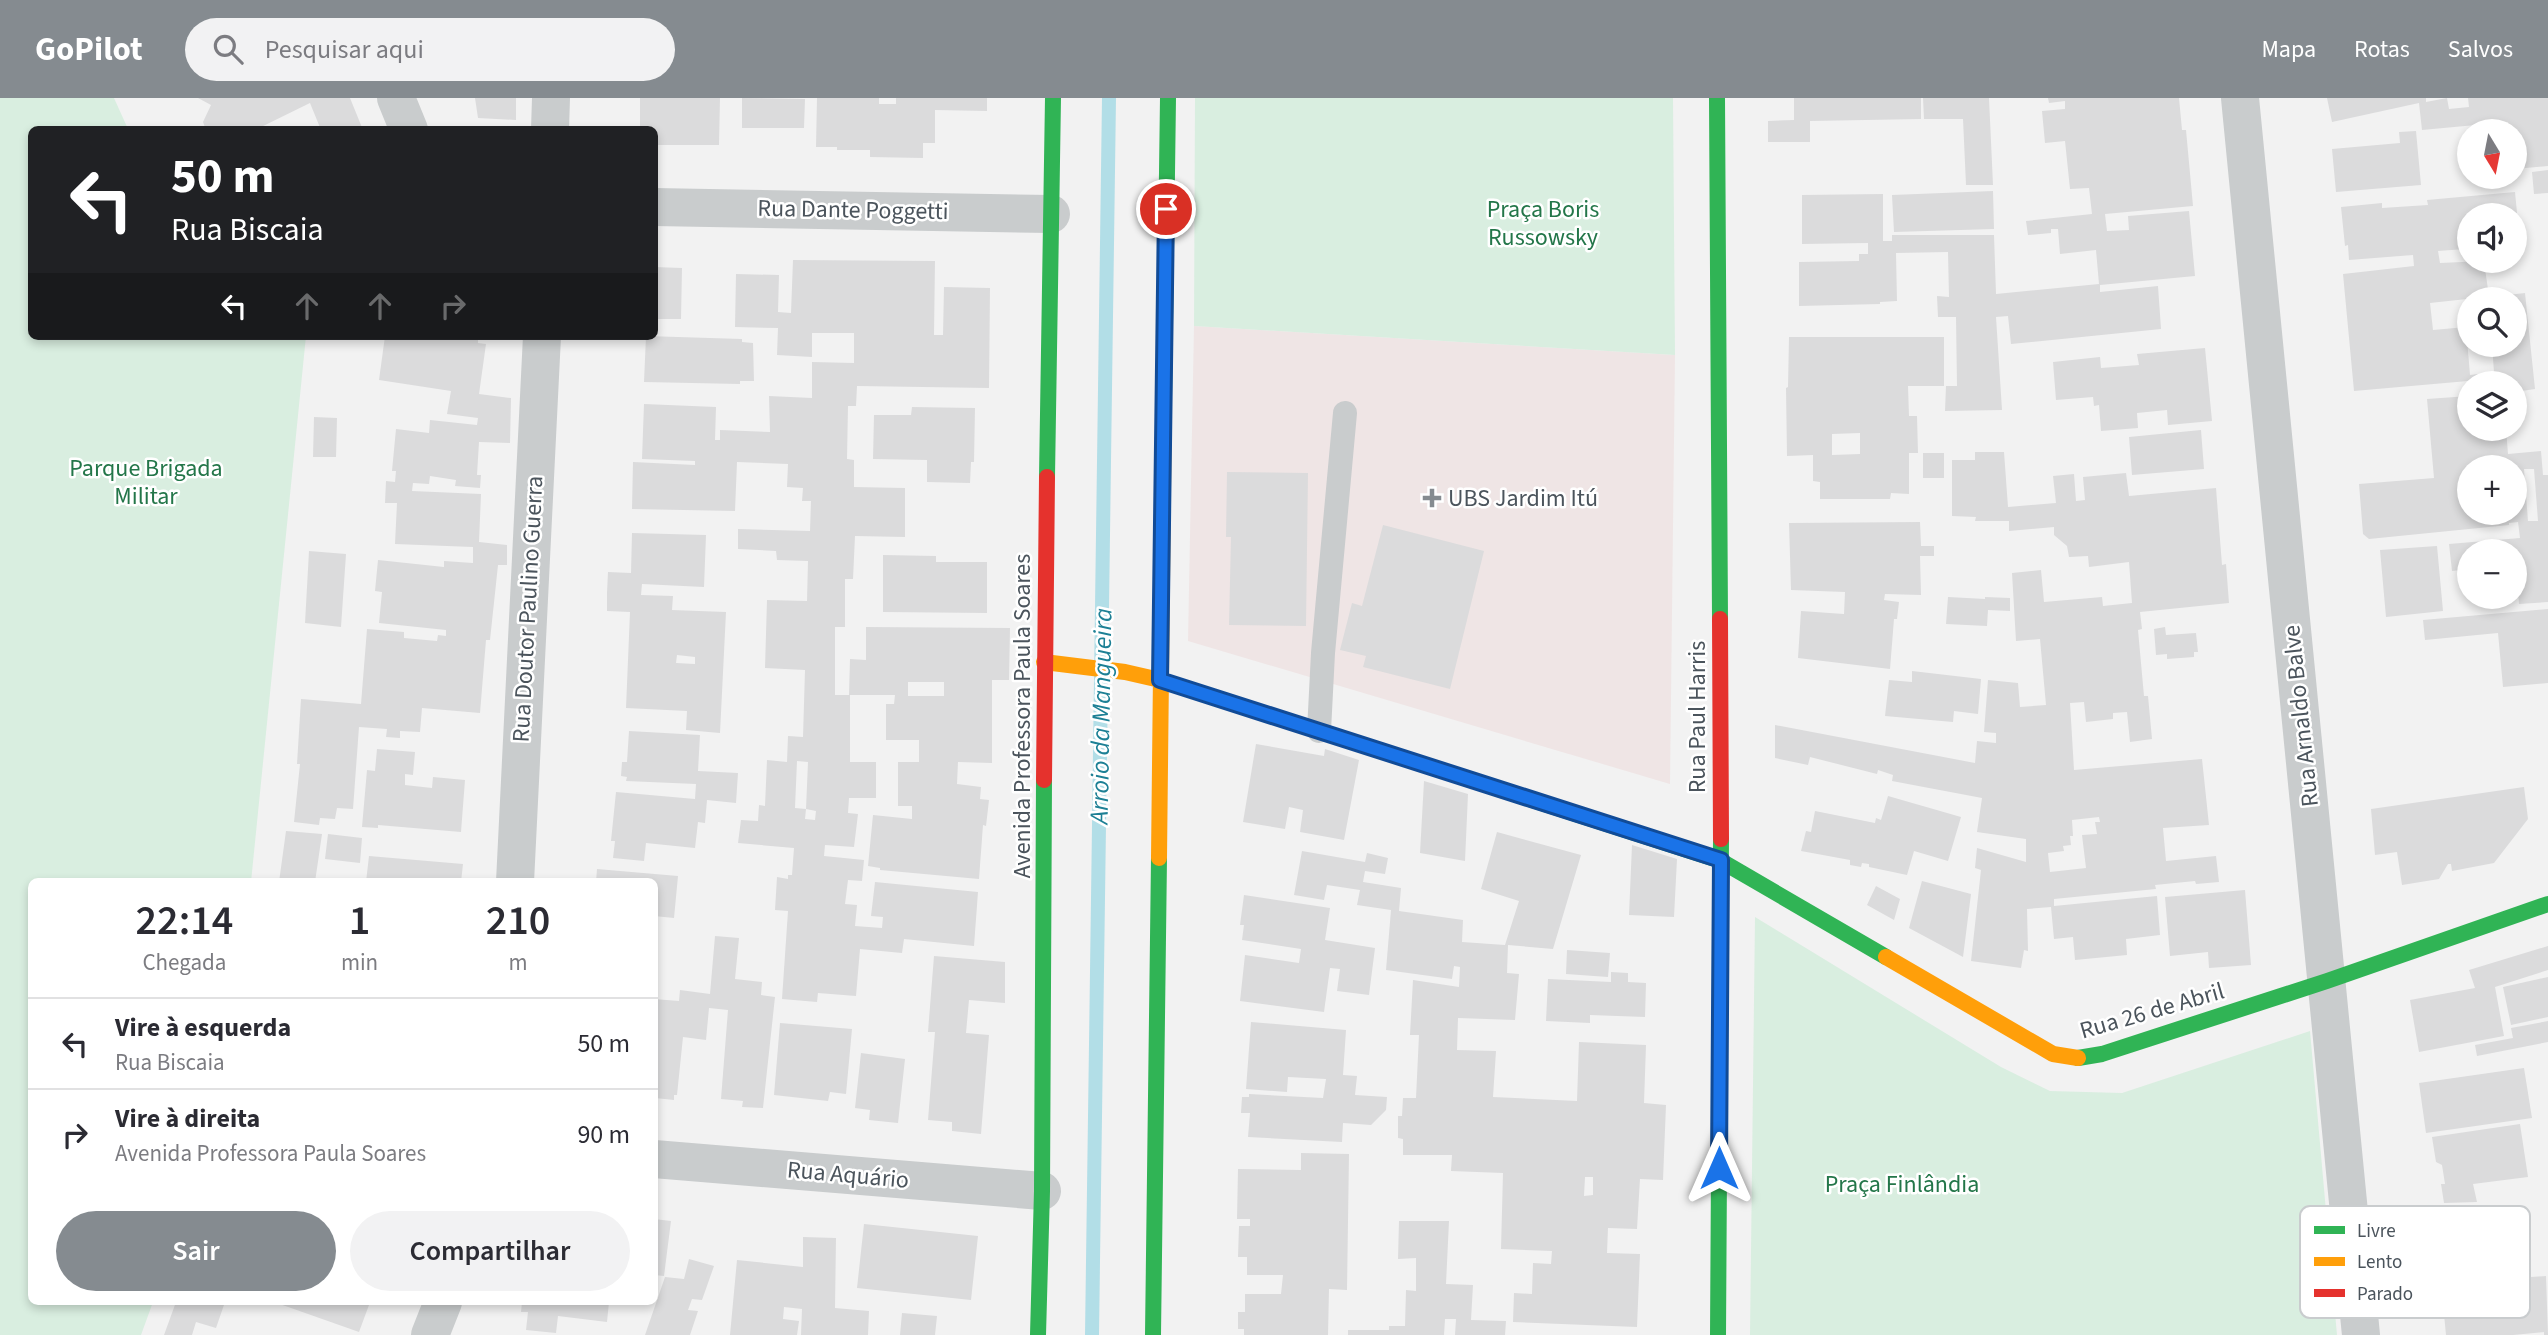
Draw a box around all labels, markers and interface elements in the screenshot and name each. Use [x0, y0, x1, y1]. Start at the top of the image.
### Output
search box [185, 18, 675, 81]
text: GoPilot [35, 26, 143, 73]
icon: search [209, 30, 247, 68]
text: Pesquisar aqui [265, 31, 424, 68]
text: Mapa [2261, 32, 2316, 67]
text: Rotas [2354, 32, 2410, 67]
text: Salvos [2448, 32, 2513, 67]
north arrow [2457, 119, 2527, 189]
map controls [2457, 119, 2527, 609]
text: 50 m [171, 142, 275, 212]
icon: left [56, 154, 147, 245]
pin [1136, 179, 1196, 239]
icon: arrive [1147, 190, 1185, 228]
street label: Rua Dante Poggetti [757, 191, 949, 229]
park label: Praça Boris Russowsky [1487, 192, 1599, 255]
button: sound [2457, 203, 2527, 273]
text: Rua Biscaia [171, 207, 324, 253]
icon: left [215, 287, 253, 325]
icon: ahead [288, 287, 326, 325]
icon: ahead [361, 287, 399, 325]
icon: right [434, 287, 472, 325]
button: search [2457, 287, 2527, 357]
button: layers [2457, 371, 2527, 441]
park label: Parque Brigada Militar [69, 451, 223, 514]
button: + [2457, 455, 2527, 525]
street label: Rua Doutor Paulino Guerra [504, 475, 552, 743]
place label: UBS Jardim Itú [1448, 481, 1598, 516]
marker: UBS Jardim Itú [1422, 488, 1442, 508]
button: − [2457, 539, 2527, 609]
street label: Avenida Professora Paula Soares [1005, 554, 1040, 878]
water label: Arroio da Mangueira [1081, 607, 1121, 827]
street label: Rua Arnaldo Balve [2274, 623, 2328, 809]
street label: Rua Paul Harris [1680, 641, 1715, 793]
text: 22:14 [136, 891, 233, 951]
text: 1 [349, 891, 370, 951]
text: 210 [486, 891, 550, 951]
text: Chegada [142, 946, 226, 979]
text: min [341, 946, 378, 979]
text: m [509, 946, 528, 979]
street label: Rua 26 de Abril [2076, 974, 2228, 1048]
text: Vire à esquerda [115, 1009, 291, 1046]
icon: left [56, 1025, 94, 1063]
text: 50 m [577, 1025, 630, 1062]
text: Rua Biscaia [115, 1046, 225, 1079]
text: Vire à direita [115, 1100, 260, 1137]
icon: right [56, 1116, 94, 1154]
text: 90 m [577, 1116, 630, 1153]
position arrow [1682, 1131, 1756, 1205]
text: Avenida Professora Paula Soares [115, 1137, 426, 1170]
street label: Rua Aquário [786, 1152, 910, 1198]
park label: Praça Finlândia [1825, 1167, 1979, 1202]
legend [2300, 1206, 2530, 1318]
button: Sair [56, 1211, 336, 1291]
button: Compartilhar [350, 1211, 630, 1291]
text: Livre [2357, 1218, 2396, 1245]
text: Lento [2357, 1249, 2402, 1276]
text: Parado [2357, 1281, 2413, 1308]

